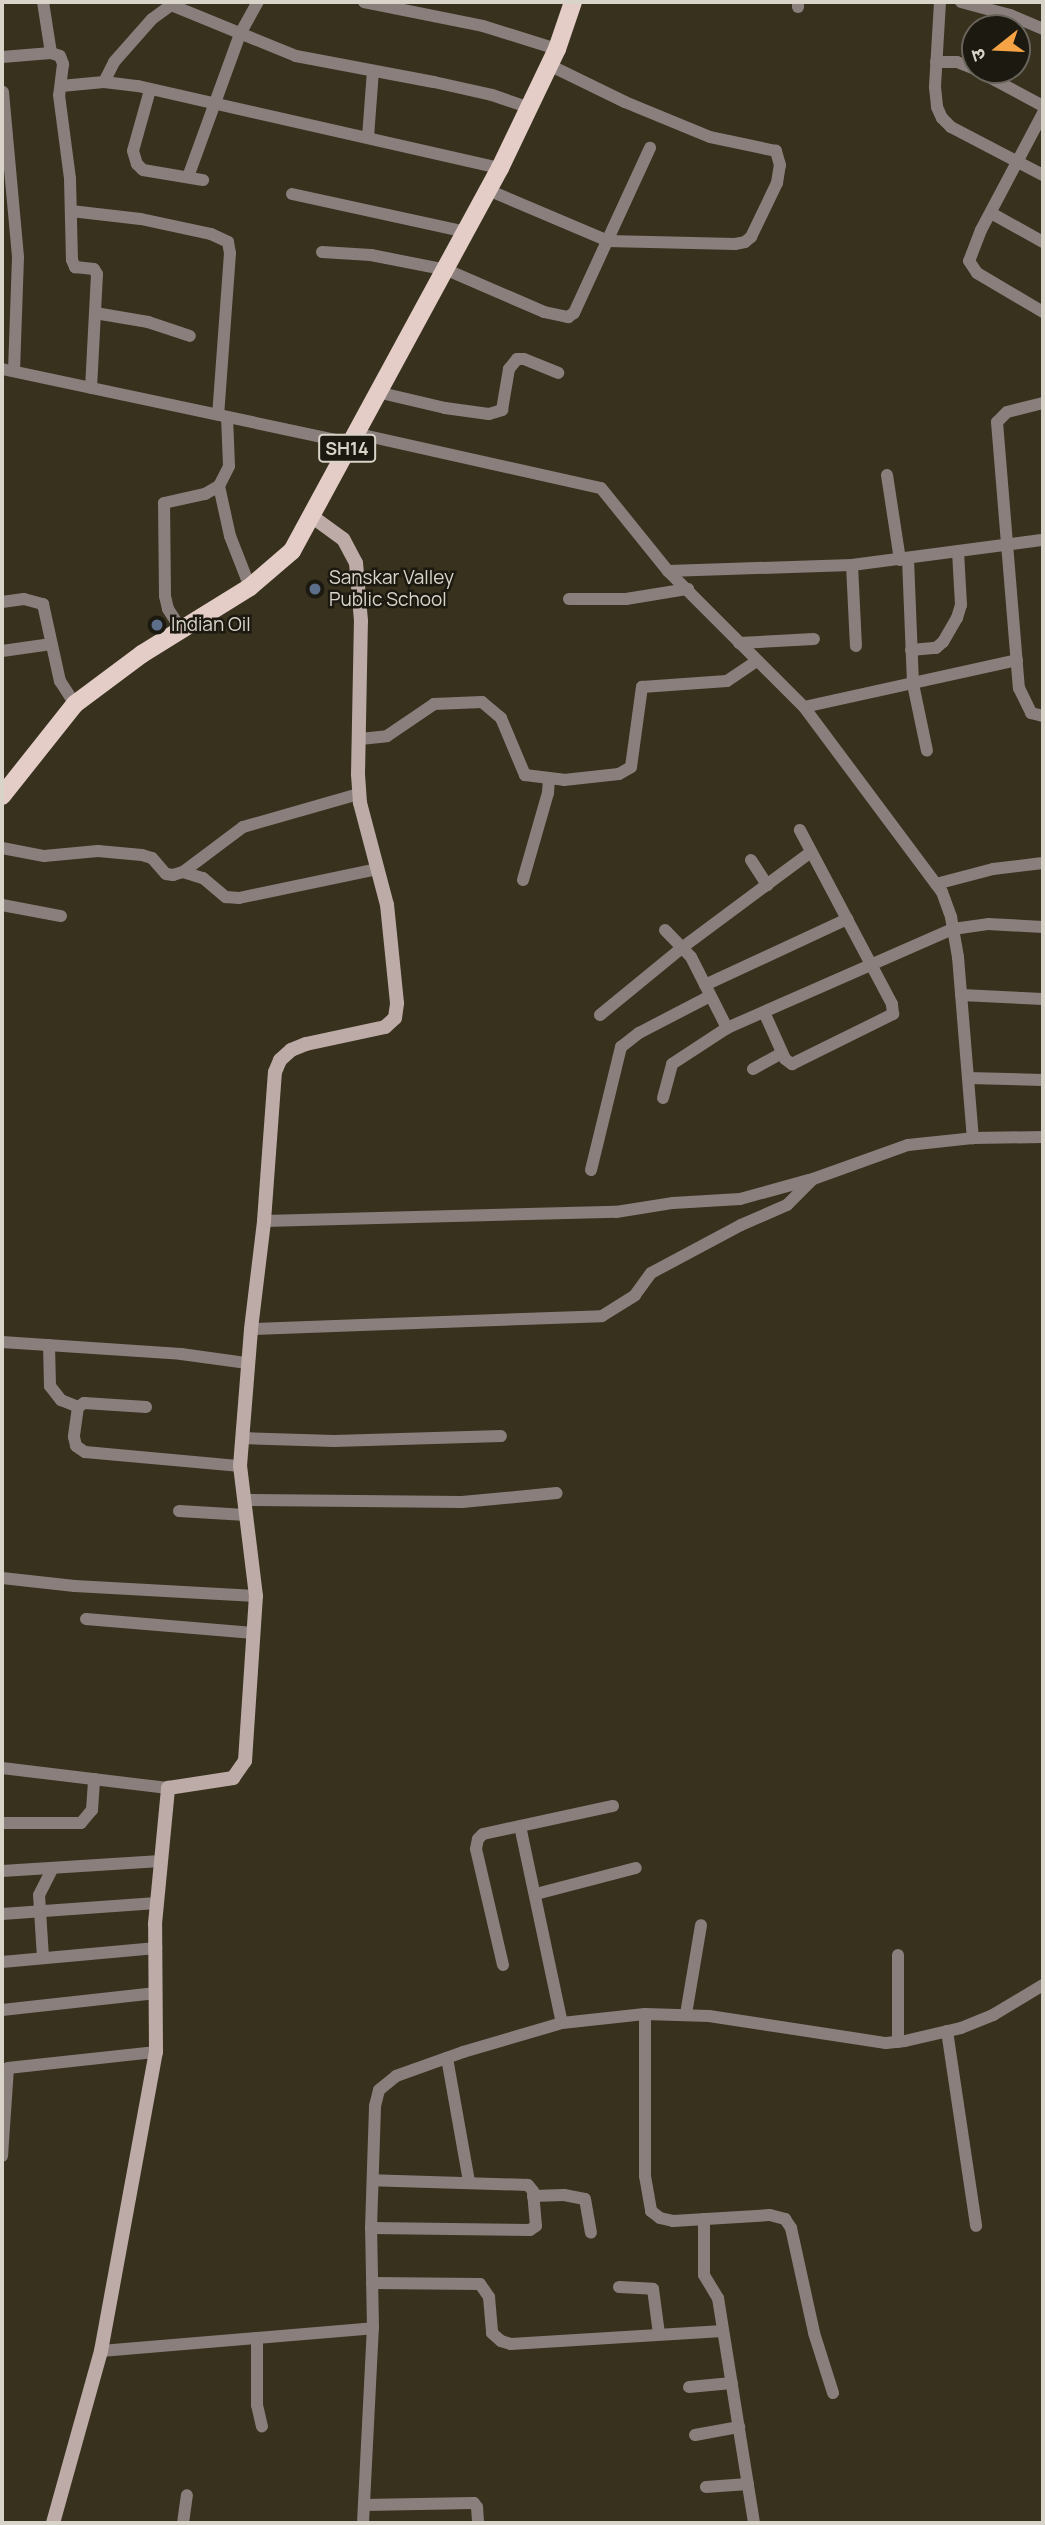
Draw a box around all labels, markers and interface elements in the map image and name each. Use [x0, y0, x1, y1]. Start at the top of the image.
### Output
north arrow [961, 14, 1031, 84]
text: उ [964, 46, 992, 64]
road number: SH14 [317, 434, 377, 462]
place label: Sanskar Valley Public School [329, 567, 454, 611]
marker: Sanskar Valley Public School [307, 581, 323, 597]
place label: Indian Oil [171, 614, 251, 636]
marker: Indian Oil [149, 617, 165, 633]

